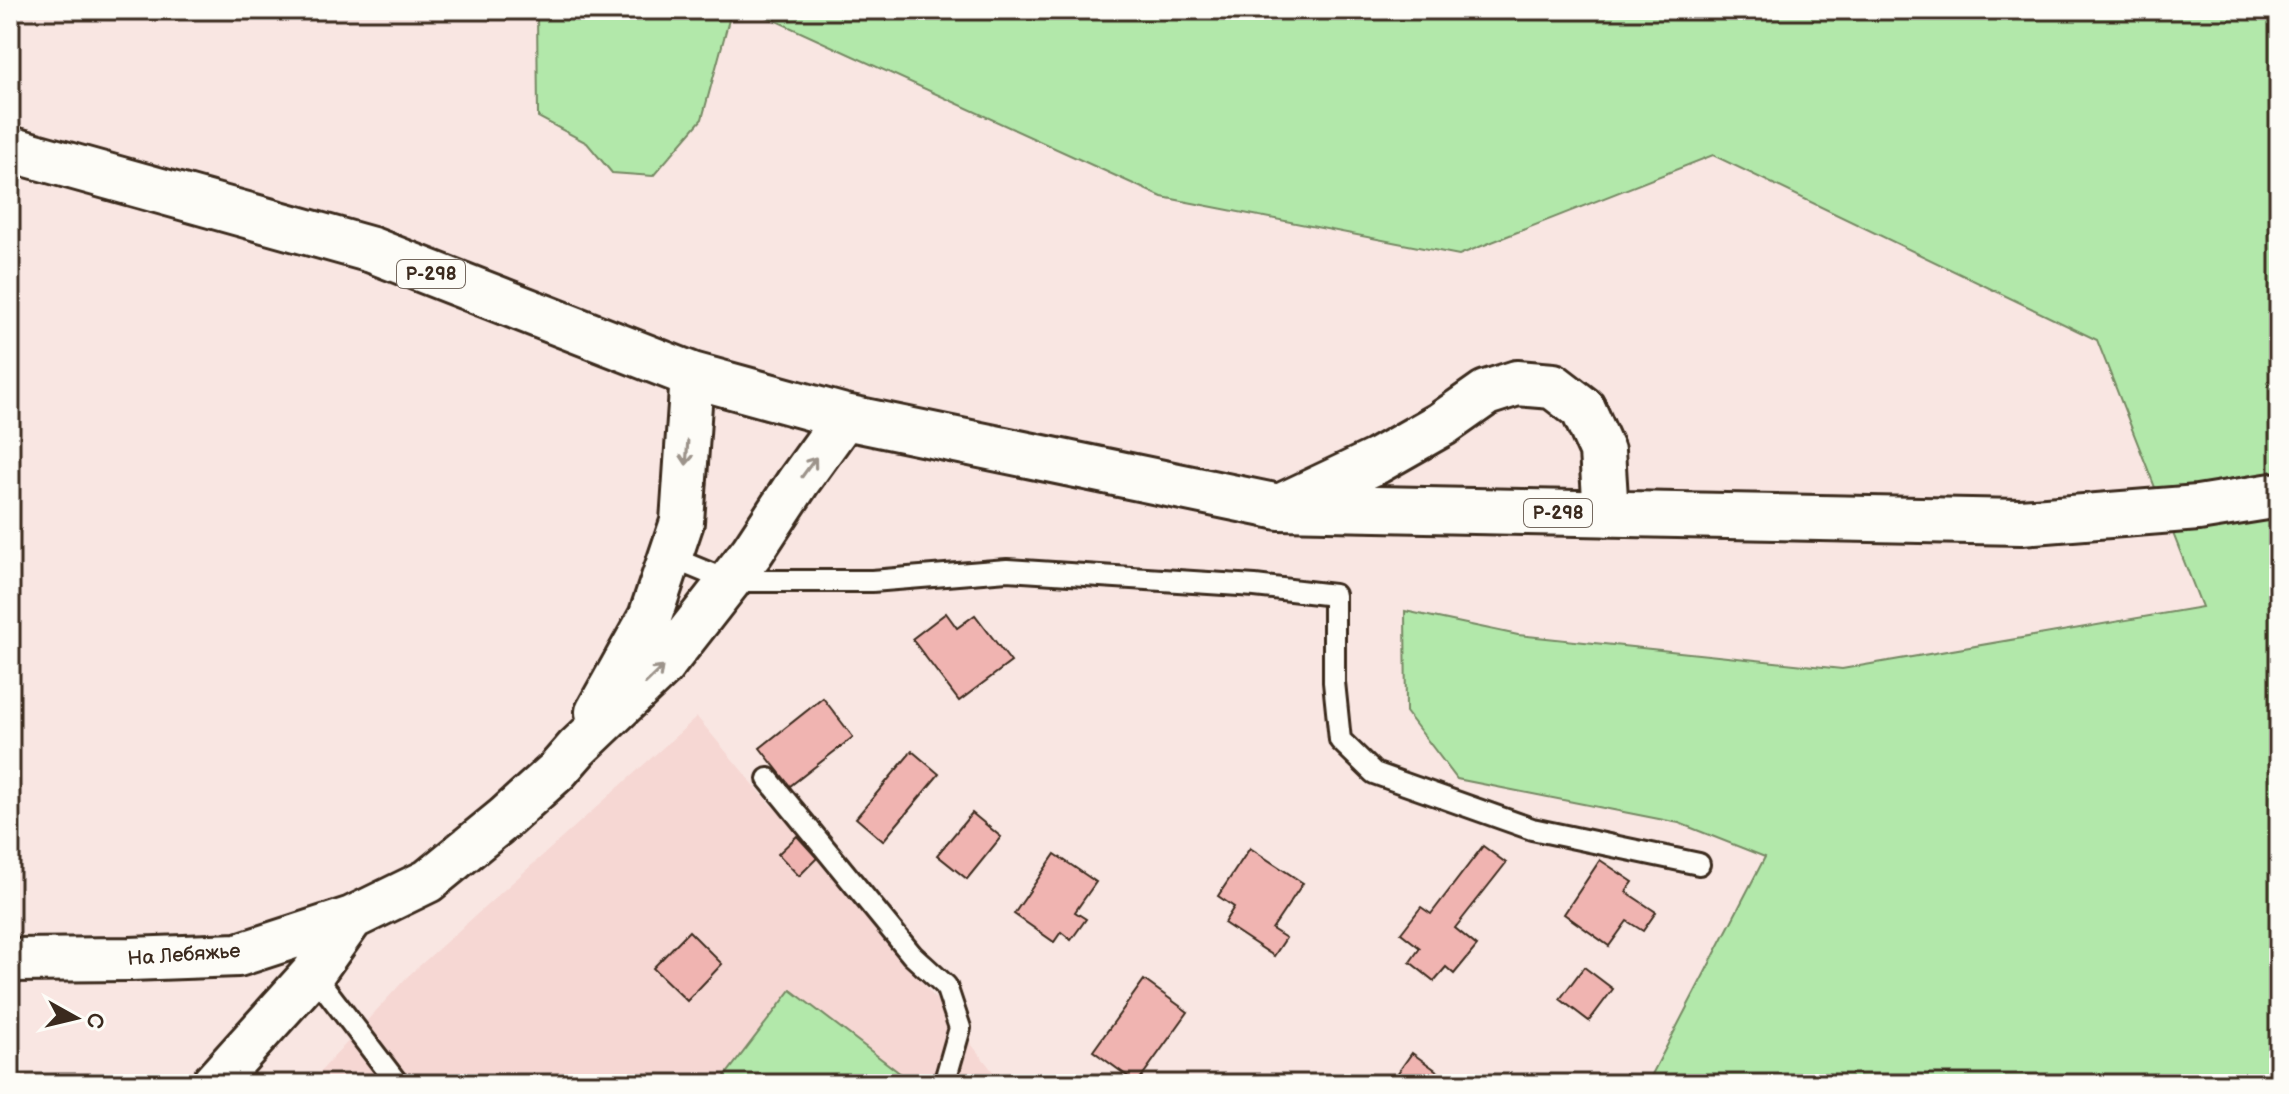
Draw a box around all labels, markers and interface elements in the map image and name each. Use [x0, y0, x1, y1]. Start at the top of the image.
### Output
road number: Р-298 [397, 260, 465, 288]
one-way arrow [679, 439, 694, 466]
one-way arrow [801, 456, 817, 478]
road number: Р-298 [1524, 499, 1592, 527]
one-way arrow [644, 665, 664, 684]
street label: На Лебяжье [127, 939, 241, 971]
north arrow [36, 978, 116, 1058]
text: С [80, 1011, 109, 1030]

